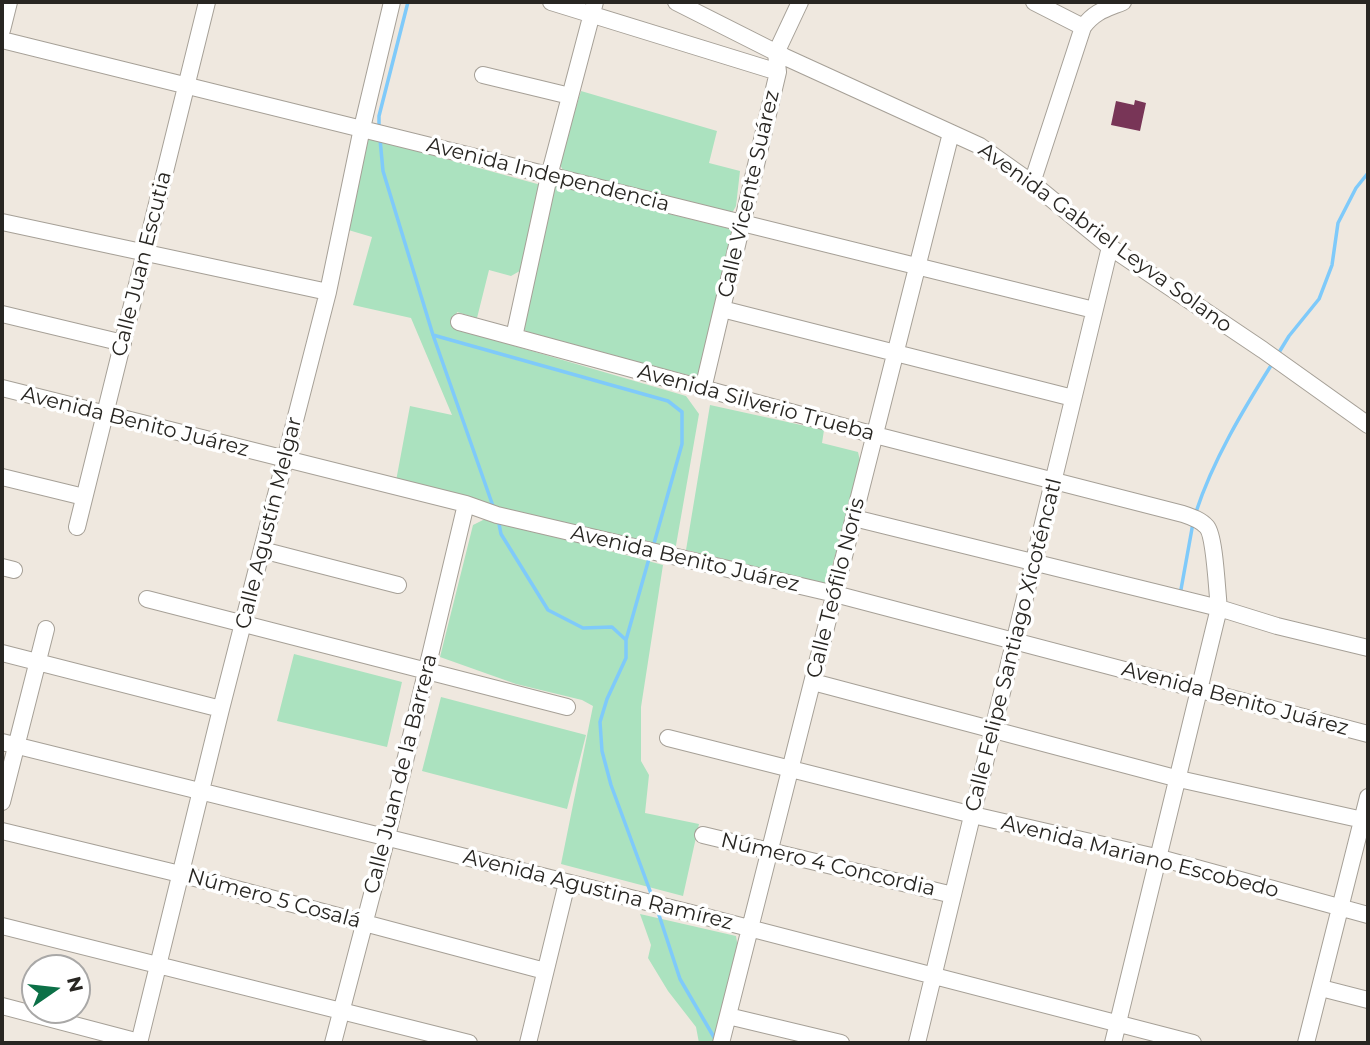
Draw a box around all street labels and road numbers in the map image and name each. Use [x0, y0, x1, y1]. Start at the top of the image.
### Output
street label: Calle Vicente Suárez [713, 88, 785, 300]
street label: Avenida Independencia [424, 133, 672, 217]
street label: Avenida Gabriel Leyva Solano [973, 138, 1237, 338]
street label: Calle Juan Escutia [107, 169, 177, 359]
street label: Avenida Silverio Trueba [635, 359, 877, 447]
street label: Avenida Benito Juárez [19, 382, 251, 462]
street label: Calle Agustín Melgar [230, 414, 308, 632]
street label: Calle Felipe Santiago Xicoténcatl [960, 476, 1068, 814]
street label: Calle Teófilo Noris [801, 495, 871, 681]
street label: Avenida Benito Juárez [568, 520, 802, 598]
street label: Calle Juan de la Barrera [359, 651, 443, 897]
street label: Avenida Benito Juárez [1119, 657, 1351, 741]
street label: Avenida Mariano Escobedo [999, 810, 1281, 904]
street label: Número 4 Concordia [718, 828, 938, 902]
street label: Avenida Agustina Ramírez [461, 844, 735, 936]
street label: Número 5 Cosalá [184, 864, 364, 934]

